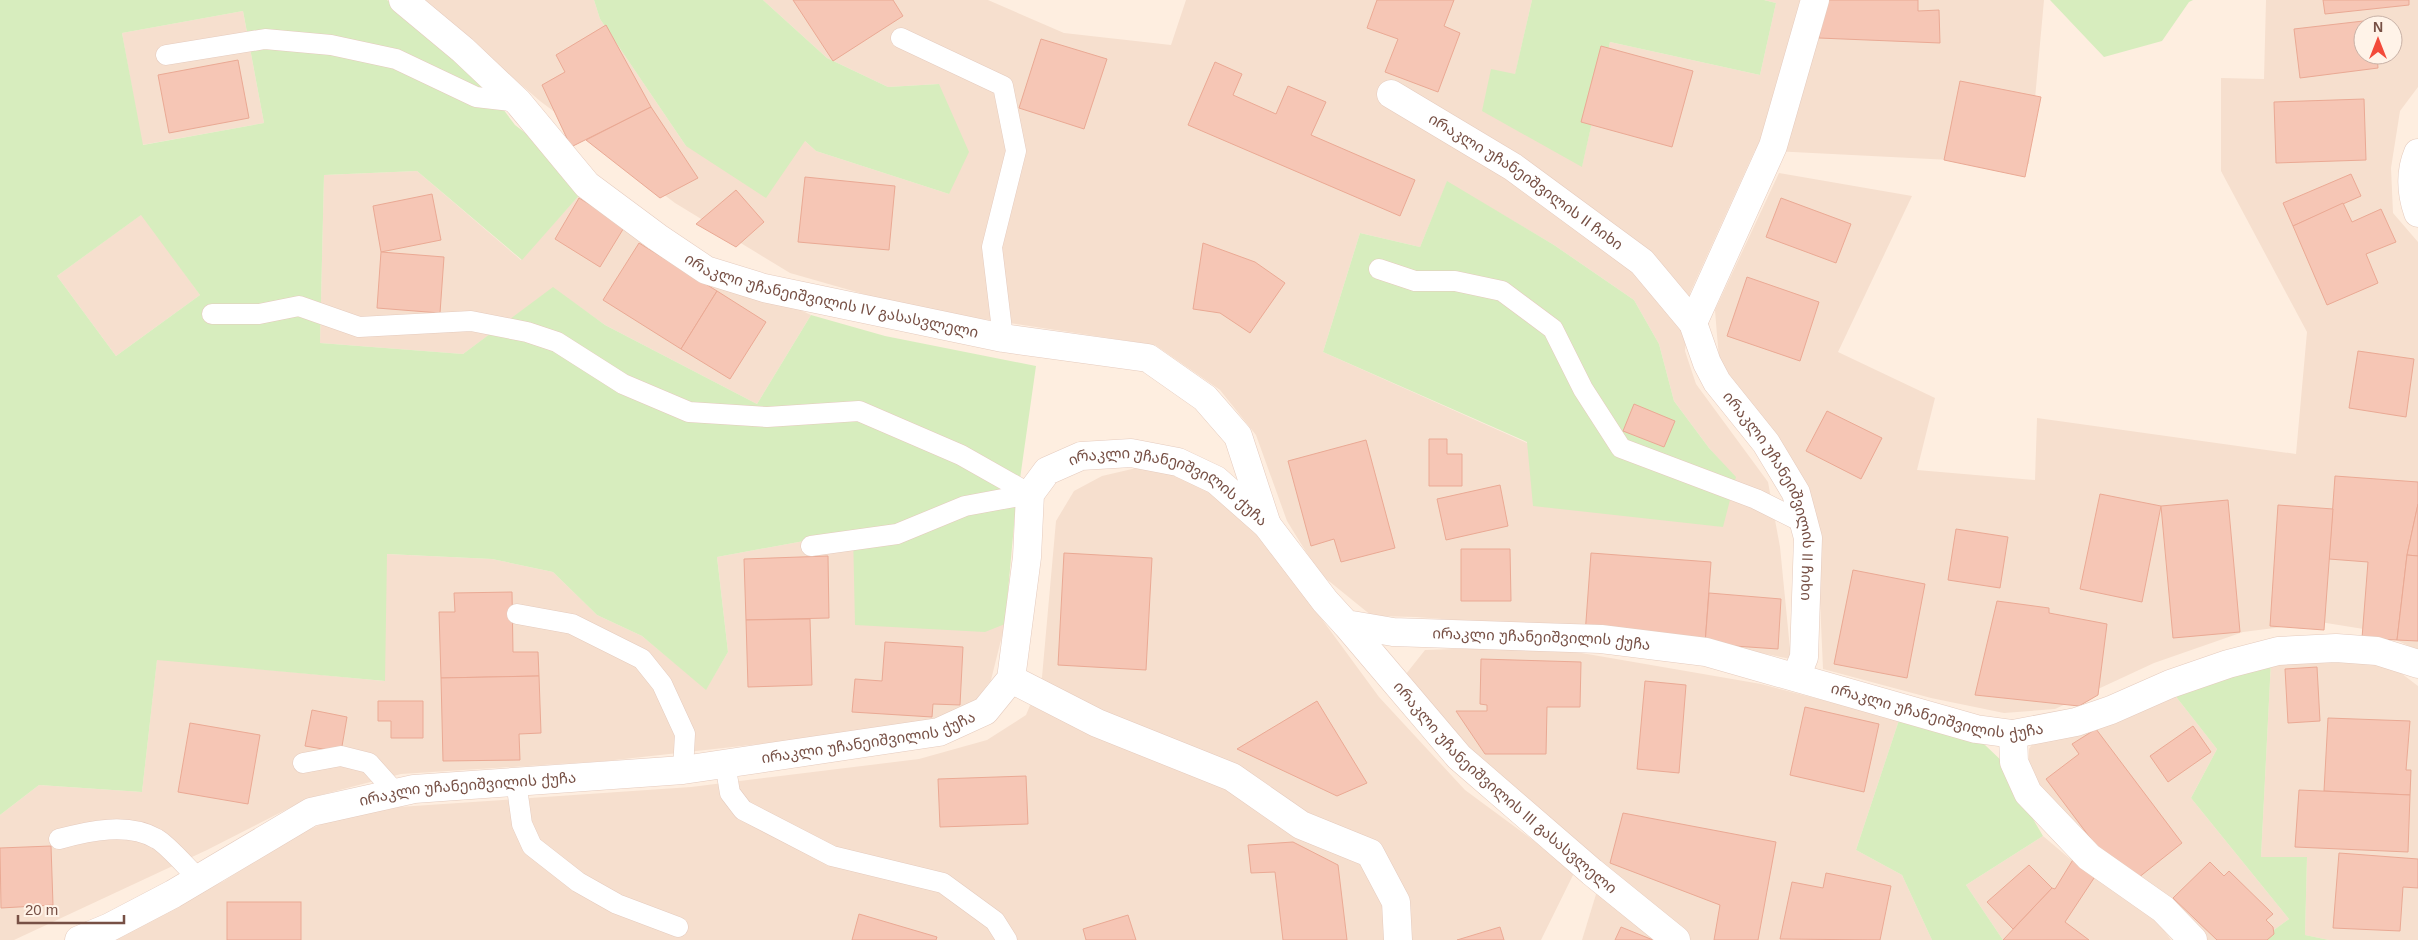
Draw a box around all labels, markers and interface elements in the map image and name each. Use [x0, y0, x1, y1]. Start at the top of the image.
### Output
north arrow [2353, 15, 2403, 65]
text: N [2373, 19, 2383, 35]
street label: ირაკლი უჩანეიშვილის II ჩიხი [1426, 110, 1627, 253]
street label: ირაკლი უჩანეიშვილის IV გასასვლელი [682, 249, 980, 341]
street label: ირაკლი უჩანეიშვილის II ჩიხი [1720, 388, 1817, 601]
street label: ირაკლი უჩანეიშვილის ქუჩა [1065, 444, 1271, 529]
street label: ირაკლი უჩანეიშვილის ქუჩა [1432, 624, 1651, 653]
street label: ირაკლი უჩანეიშვილის III გასასვლელი [1391, 678, 1621, 897]
street label: ირაკლი უჩანეიშვილის ქუჩა [1829, 679, 2045, 744]
street label: ირაკლი უჩანეიშვილის ქუჩა [760, 708, 978, 766]
street label: ირაკლი უჩანეიშვილის ქუჩა [357, 769, 577, 809]
scale bar [18, 892, 124, 924]
text: 20 m [25, 901, 58, 918]

